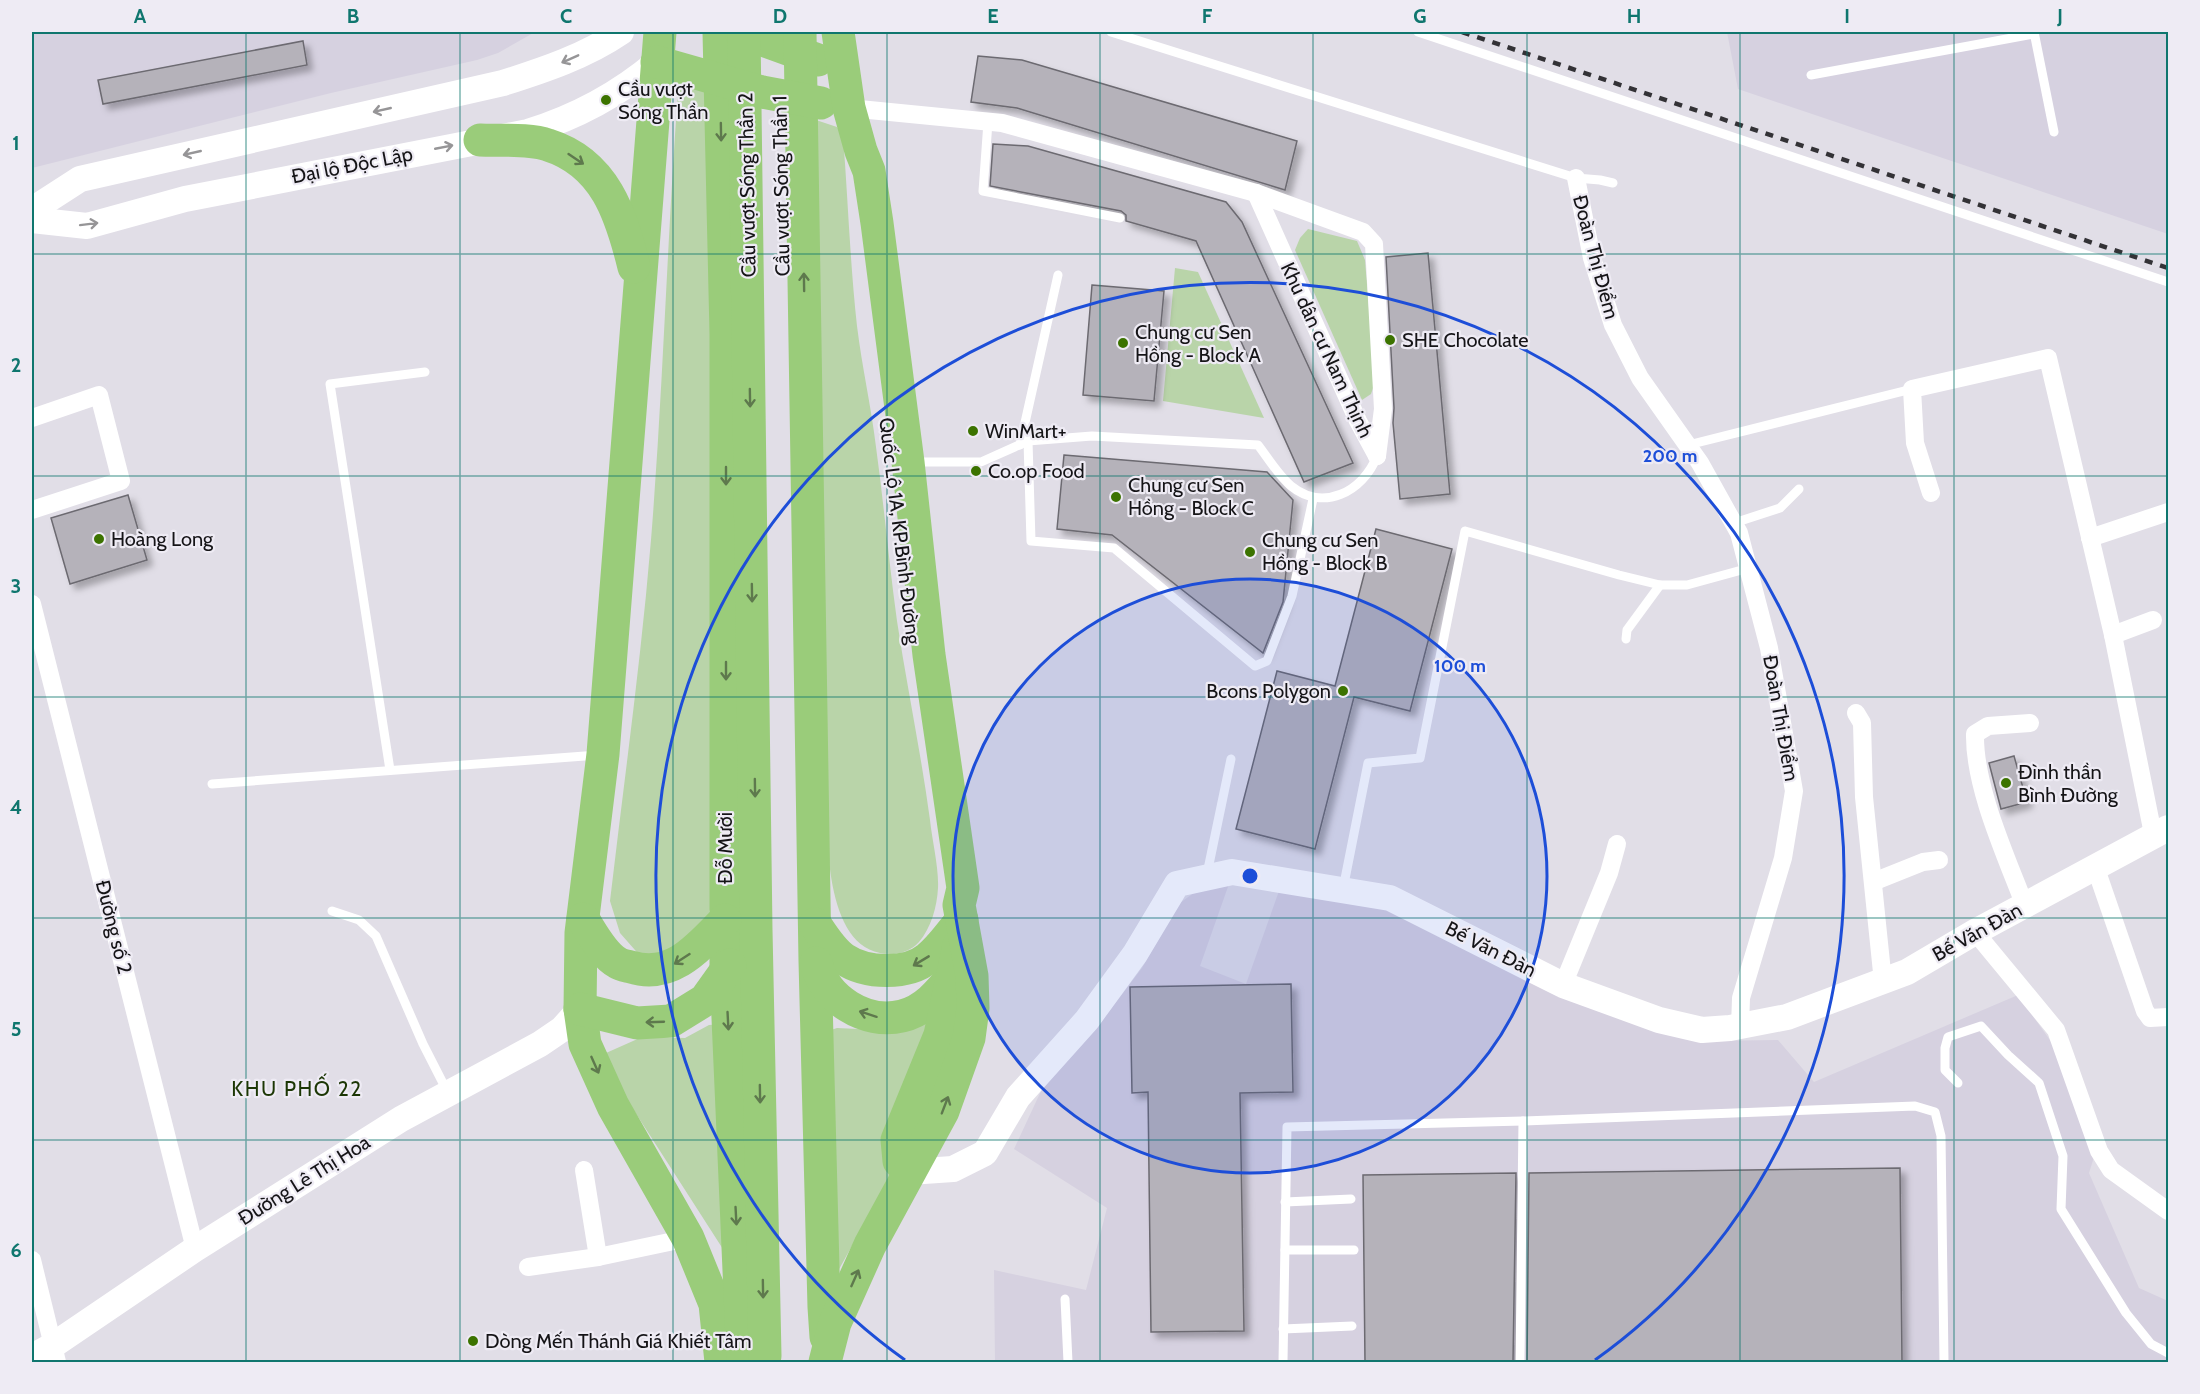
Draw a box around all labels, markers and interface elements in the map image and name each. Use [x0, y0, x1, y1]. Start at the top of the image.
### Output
text: A [134, 4, 147, 28]
text: B [347, 4, 359, 28]
text: C [560, 4, 572, 28]
text: D [773, 4, 787, 28]
text: E [987, 4, 999, 28]
text: F [1202, 4, 1213, 28]
text: G [1413, 4, 1427, 28]
text: H [1627, 4, 1641, 28]
text: I [1844, 4, 1850, 28]
text: J [2056, 4, 2063, 28]
one-way arrow [561, 53, 579, 65]
place label: Cầu vượt Sóng Thần [618, 77, 708, 124]
street label: Cầu vượt Sóng Thần 2 [733, 92, 761, 278]
marker: Cầu vượt Sóng Thần [599, 93, 613, 107]
street label: Cầu vượt Sóng Thần 1 [767, 95, 795, 277]
one-way arrow [373, 105, 392, 116]
one-way arrow [715, 121, 727, 141]
text: 1 [12, 131, 20, 155]
street label: Đại lộ Độc Lập [289, 141, 415, 189]
one-way arrow [434, 141, 453, 152]
one-way arrow [183, 148, 202, 159]
one-way arrow [568, 153, 584, 165]
street label: Đoàn Thị Điểm [1568, 192, 1624, 322]
one-way arrow [79, 218, 99, 229]
street label: Khu dân cư Nam Thịnh [1276, 258, 1378, 442]
one-way arrow [798, 272, 810, 292]
place label: Chung cư Sen Hồng - Block A [1135, 320, 1261, 367]
place label: SHE Chocolate [1402, 328, 1529, 352]
marker: SHE Chocolate [1383, 333, 1397, 347]
marker: Chung cư Sen Hồng - Block A [1116, 336, 1130, 350]
text: 2 [11, 353, 21, 377]
one-way arrow [744, 387, 756, 407]
street label: Quốc Lộ 1A, KP.Bình Đường [874, 416, 926, 647]
place label: WinMart+ [985, 419, 1067, 443]
marker: WinMart+ [966, 424, 980, 438]
text: 200 m [1643, 445, 1697, 467]
place label: Co.op Food [988, 459, 1085, 483]
marker: Co.op Food [969, 464, 983, 478]
one-way arrow [720, 466, 732, 486]
place label: Chung cư Sen Hồng - Block C [1128, 473, 1254, 520]
marker: Chung cư Sen Hồng - Block C [1109, 490, 1123, 504]
place label: Hoàng Long [111, 527, 214, 551]
place label: Chung cư Sen Hồng - Block B [1262, 528, 1387, 575]
marker: Hoàng Long [92, 532, 106, 546]
marker: Chung cư Sen Hồng - Block B [1243, 545, 1257, 559]
text: 3 [11, 574, 21, 598]
one-way arrow [747, 582, 758, 602]
street label: Đoàn Thị Điểm [1758, 653, 1804, 783]
text: 100 m [1434, 655, 1486, 677]
one-way arrow [720, 661, 732, 681]
place label: Bcons Polygon [1206, 679, 1331, 703]
marker: Bcons Polygon [1336, 684, 1350, 698]
place label: Đình thần Bình Đường [2018, 760, 2119, 807]
marker: Đình thần Bình Đường [1999, 776, 2013, 790]
one-way arrow [749, 777, 761, 797]
text: 4 [10, 795, 22, 819]
street label: Đỗ Mười [713, 812, 737, 884]
centre of rings [1240, 866, 1260, 886]
street label: Đường số 2 [91, 878, 137, 976]
street label: Bế Văn Đàn [1928, 898, 2026, 966]
street label: Bế Văn Đàn [1442, 916, 1540, 982]
one-way arrow [674, 954, 691, 966]
one-way arrow [913, 955, 930, 967]
one-way arrow [859, 1008, 878, 1019]
one-way arrow [722, 1010, 733, 1030]
one-way arrow [646, 1016, 666, 1027]
text: 5 [11, 1017, 21, 1041]
one-way arrow [589, 1056, 601, 1074]
district label: KHU PHỐ 22 [231, 1073, 363, 1101]
one-way arrow [754, 1083, 765, 1103]
one-way arrow [940, 1096, 951, 1115]
street label: Đường Lê Thị Hoa [234, 1130, 375, 1230]
one-way arrow [731, 1205, 742, 1225]
text: 6 [10, 1238, 22, 1262]
one-way arrow [850, 1269, 861, 1287]
one-way arrow [758, 1278, 769, 1298]
place label: Dòng Mến Thánh Giá Khiết Tâm [485, 1329, 752, 1353]
marker: Dòng Mến Thánh Giá Khiết Tâm [466, 1334, 480, 1348]

